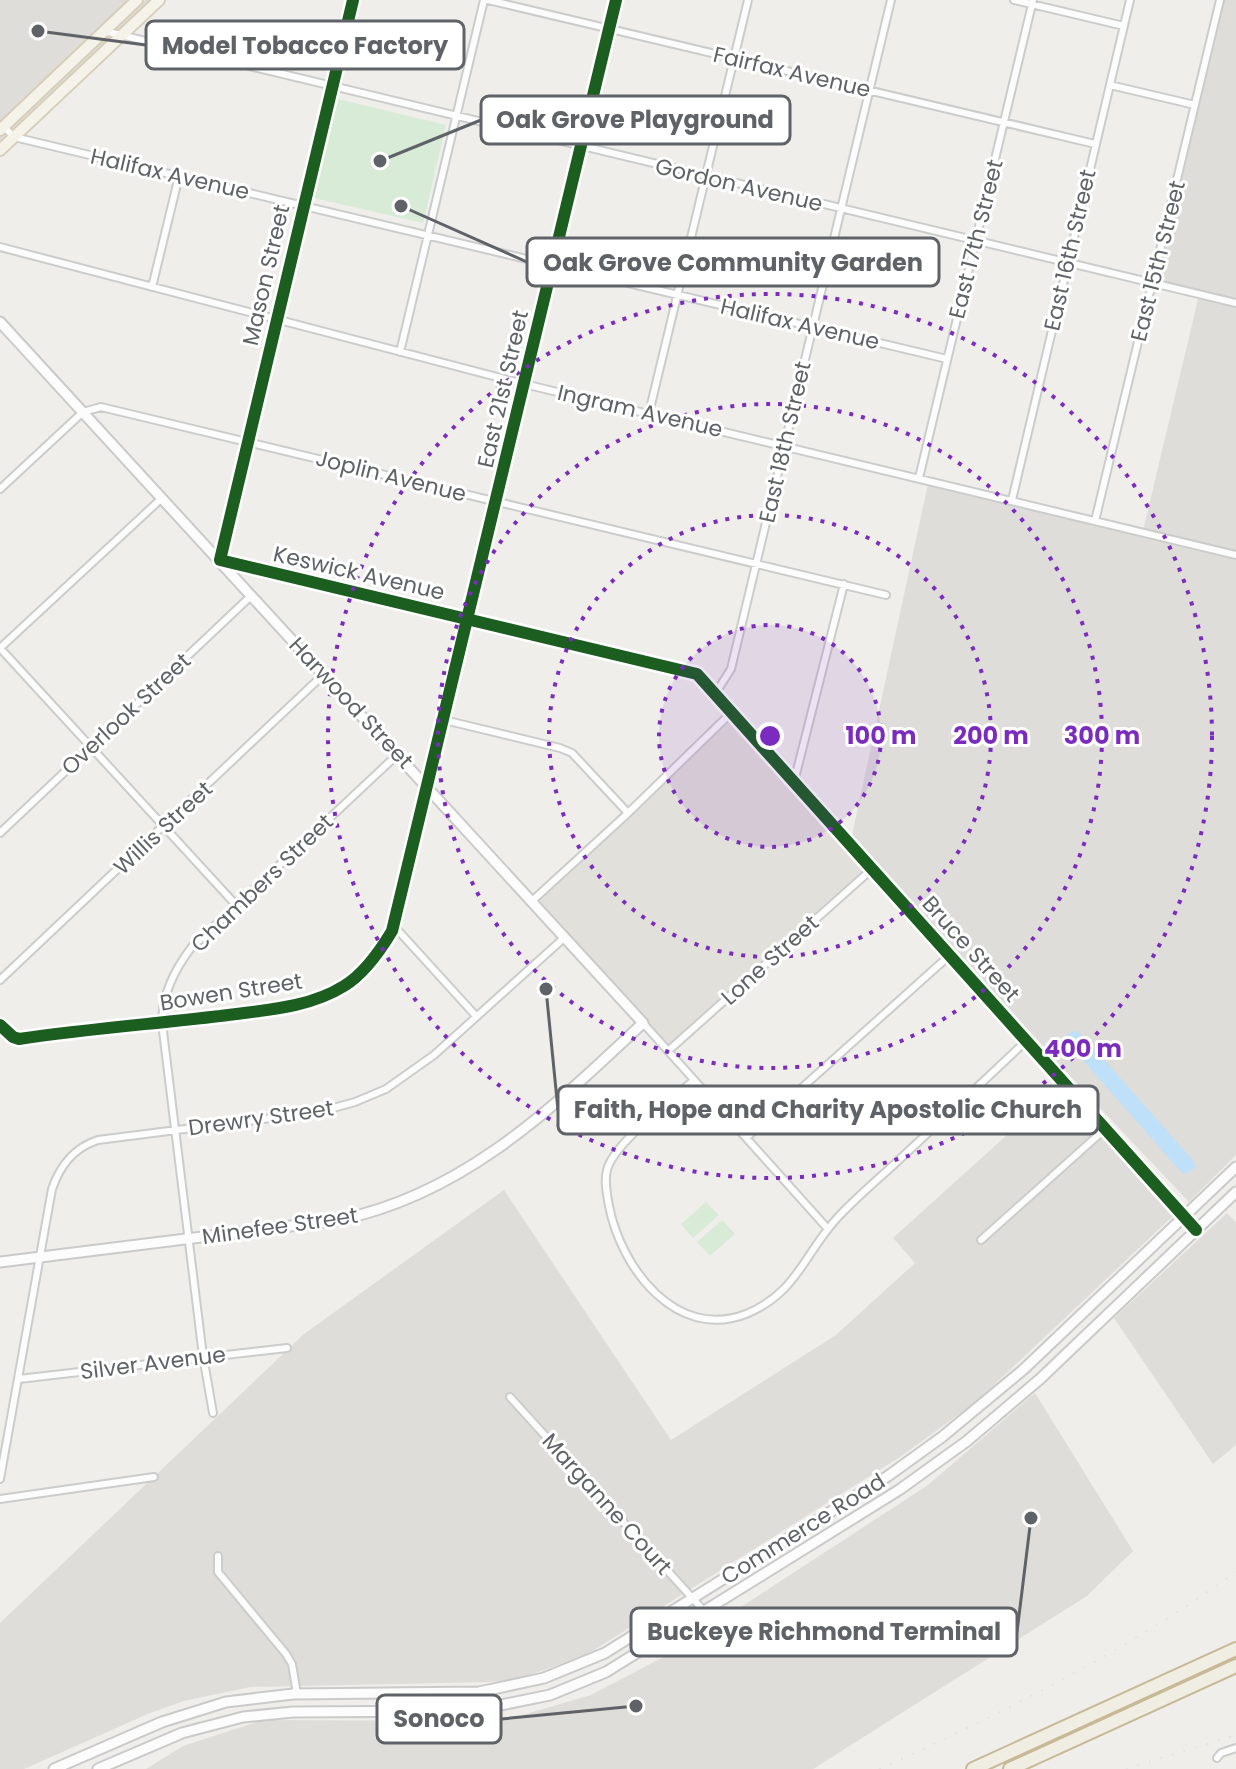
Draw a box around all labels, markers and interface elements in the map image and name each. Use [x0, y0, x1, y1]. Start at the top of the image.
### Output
callout: Model Tobacco Factory [146, 21, 464, 69]
text: Model Tobacco Factory [162, 29, 449, 62]
street label: Fairfax Avenue [710, 39, 874, 105]
callout: Oak Grove Playground [481, 96, 790, 144]
text: Oak Grove Playground [496, 103, 774, 136]
street label: Halifax Avenue [88, 141, 252, 207]
street label: Gordon Avenue [652, 151, 826, 219]
street label: East 17th Street [941, 156, 1011, 322]
street label: East 16th Street [1036, 166, 1104, 334]
street label: East 15th Street [1123, 177, 1193, 345]
street label: Mason Street [235, 201, 297, 349]
callout: Oak Grove Community Garden [527, 238, 939, 286]
text: Oak Grove Community Garden [543, 246, 923, 279]
street label: Halifax Avenue [718, 291, 882, 357]
street label: East 21st Street [470, 307, 536, 471]
street label: East 18th Street [751, 358, 819, 526]
street label: Ingram Avenue [554, 377, 726, 445]
street label: Joplin Avenue [313, 442, 469, 510]
street label: Keswick Avenue [270, 538, 448, 608]
street label: Harwood Street [282, 630, 420, 776]
street label: Overlook Street [54, 646, 198, 782]
text: 100 m [846, 719, 916, 752]
text: 200 m [953, 719, 1029, 752]
text: 300 m [1064, 719, 1140, 752]
centre of rings [756, 722, 784, 750]
street label: Willis Street [107, 774, 219, 882]
street label: Chambers Street [184, 807, 340, 959]
street label: Bruce Street [915, 889, 1027, 1009]
street label: Lone Street [714, 908, 826, 1012]
street label: Bowen Street [158, 965, 304, 1019]
text: 400 m [1044, 1032, 1122, 1065]
callout: Faith, Hope and Charity Apostolic Church [558, 1086, 1098, 1134]
street label: Drewry Street [186, 1092, 336, 1144]
text: Faith, Hope and Charity Apostolic Church [574, 1093, 1082, 1126]
street label: Minefee Street [200, 1200, 360, 1252]
street label: Silver Avenue [78, 1339, 228, 1387]
street label: Marganne Court [535, 1426, 679, 1582]
street label: Commerce Road [715, 1466, 891, 1592]
callout: Buckeye Richmond Terminal [631, 1608, 1017, 1656]
text: Buckeye Richmond Terminal [647, 1615, 1001, 1648]
callout: Sonoco [377, 1695, 501, 1743]
text: Sonoco [393, 1702, 485, 1735]

